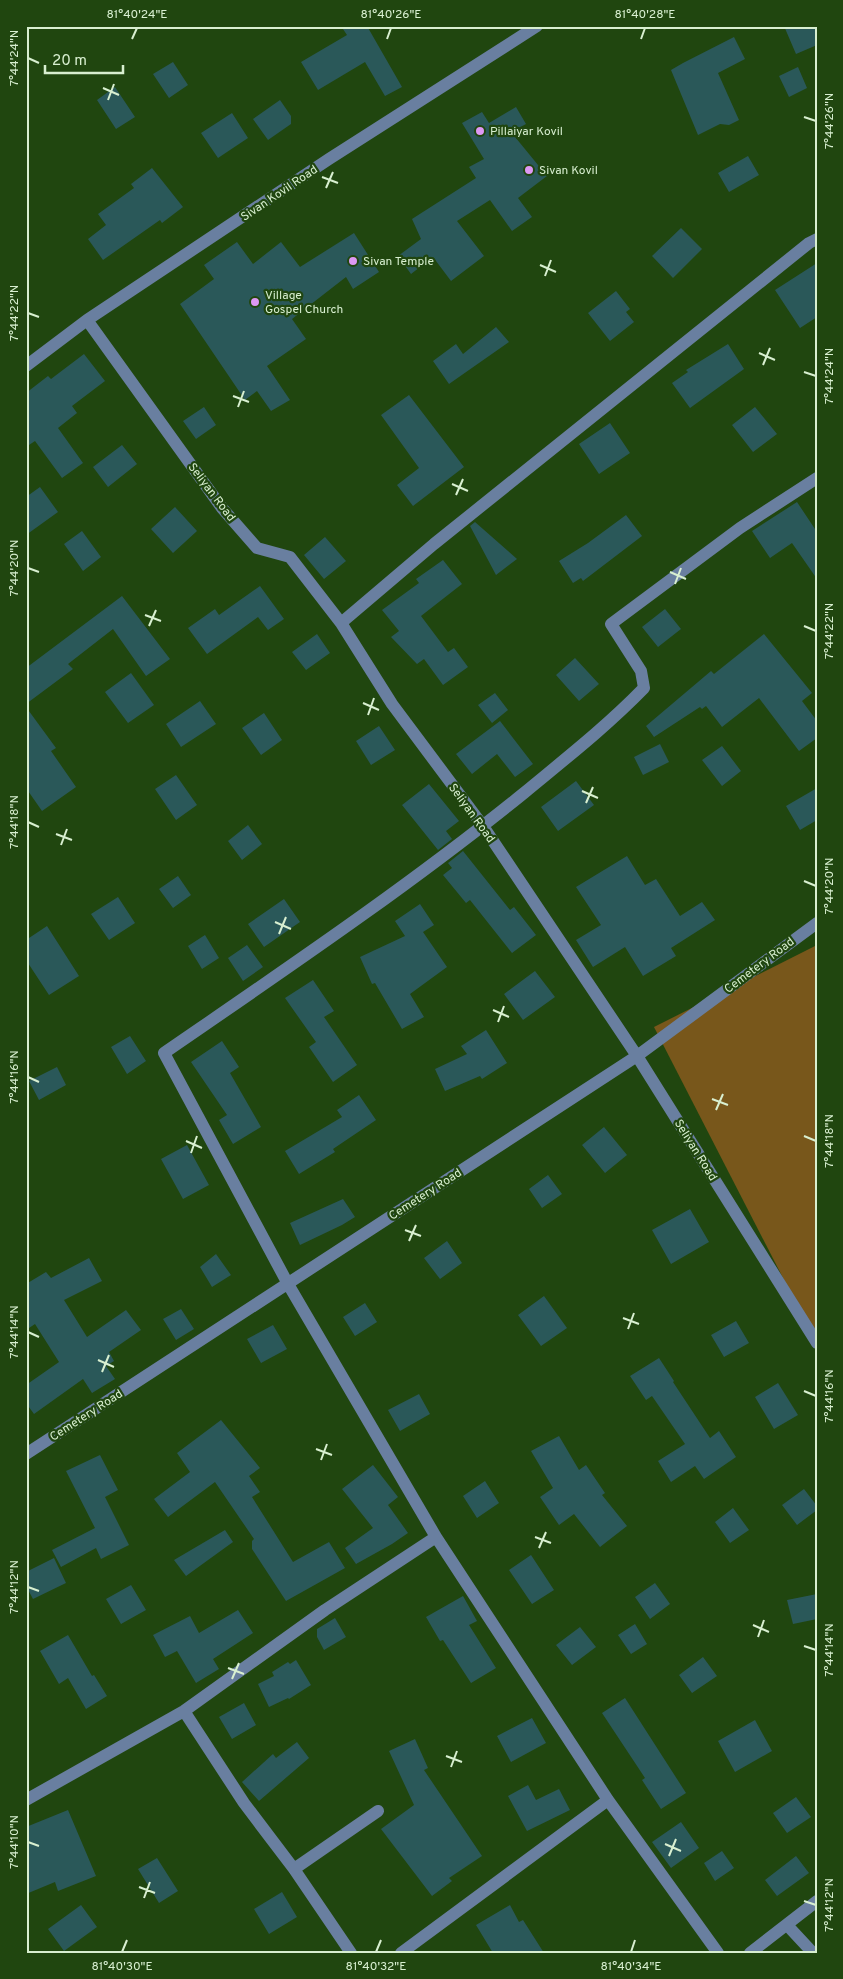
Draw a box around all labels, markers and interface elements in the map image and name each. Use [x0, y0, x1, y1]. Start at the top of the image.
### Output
text: 81°40'24"E [106, 7, 168, 23]
text: 81°40'26"E [361, 7, 421, 23]
text: 81°40'28"E [614, 7, 676, 23]
text: 7°44'24"N [7, 30, 23, 86]
scale bar [45, 42, 122, 74]
text: 20 m [52, 52, 87, 71]
text: 7°44'26"N [822, 93, 838, 149]
place label: Pillaiyar Kovil [490, 124, 563, 140]
marker: Pillaiyar Kovil [474, 125, 486, 137]
street label: Sivan Kovil Road [238, 162, 321, 225]
place label: Sivan Kovil [539, 163, 598, 179]
marker: Sivan Kovil [523, 164, 535, 176]
place label: Sivan Temple [363, 254, 434, 270]
marker: Sivan Temple [347, 255, 359, 267]
text: 7°44'22"N [7, 285, 23, 341]
place label: Village Gospel Church [265, 288, 343, 318]
marker: Village Gospel Church [249, 296, 261, 308]
text: 7°44'24"N [822, 348, 838, 404]
street label: Seliyan Road [184, 460, 239, 525]
text: 7°44'20"N [7, 539, 23, 597]
text: 7°44'22"N [822, 603, 838, 659]
street label: Seliyan Road [444, 781, 498, 846]
text: 7°44'18"N [7, 795, 23, 849]
text: 7°44'20"N [822, 857, 838, 915]
street label: Cemetery Road [721, 934, 798, 997]
text: 7°44'16"N [7, 1050, 23, 1104]
text: 7°44'18"N [822, 1114, 838, 1168]
street label: Seliyan Road [670, 1117, 720, 1184]
street label: Cemetery Road [386, 1165, 465, 1224]
text: 7°44'14"N [7, 1305, 23, 1359]
text: 7°44'16"N [822, 1369, 838, 1423]
street label: Cemetery Road [47, 1386, 126, 1445]
text: 7°44'12"N [7, 1560, 23, 1614]
text: 7°44'14"N [822, 1623, 838, 1677]
text: 7°44'10"N [7, 1815, 23, 1869]
text: 7°44'12"N [822, 1878, 838, 1932]
text: 81°40'30"E [91, 1959, 153, 1975]
text: 81°40'32"E [346, 1959, 406, 1975]
text: 81°40'34"E [600, 1959, 662, 1975]

